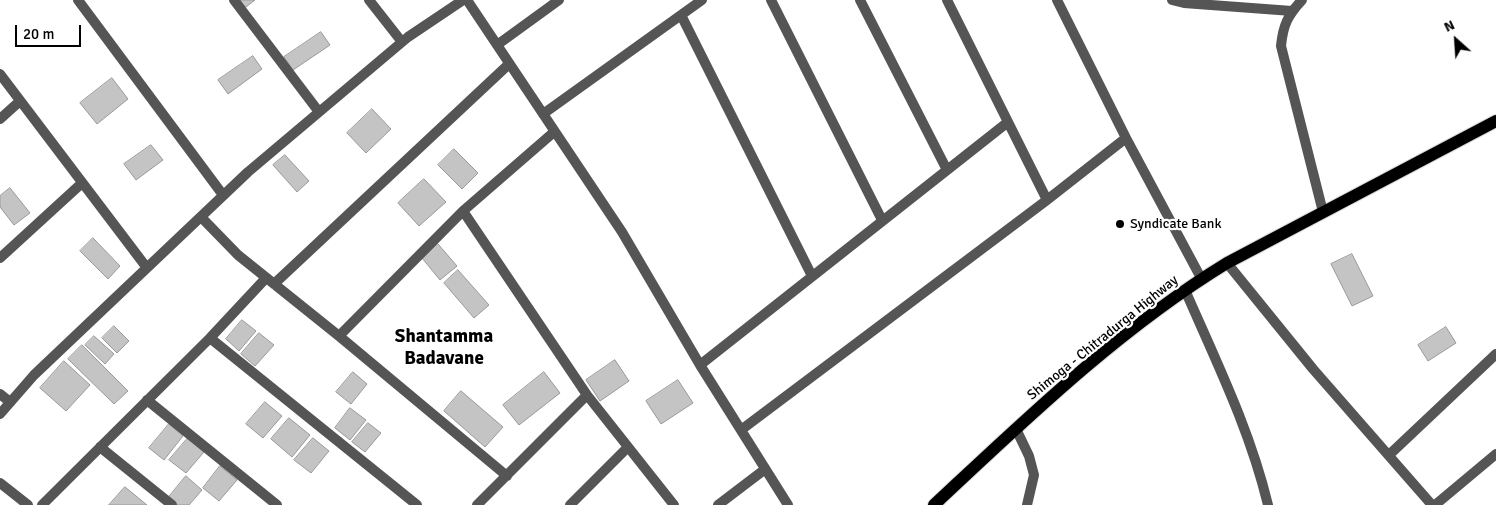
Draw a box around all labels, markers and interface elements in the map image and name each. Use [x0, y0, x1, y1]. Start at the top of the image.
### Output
scale bar [18, 15, 84, 47]
north arrow [1431, 15, 1481, 65]
text: N [1441, 16, 1457, 36]
text: 20 m [23, 25, 54, 43]
place label: Syndicate Bank [1130, 216, 1221, 232]
marker: Syndicate Bank [1114, 218, 1126, 230]
street label: Shimoga - Chitradurga Highway [1024, 272, 1182, 404]
district label: Shantamma Badavane [395, 326, 493, 370]

